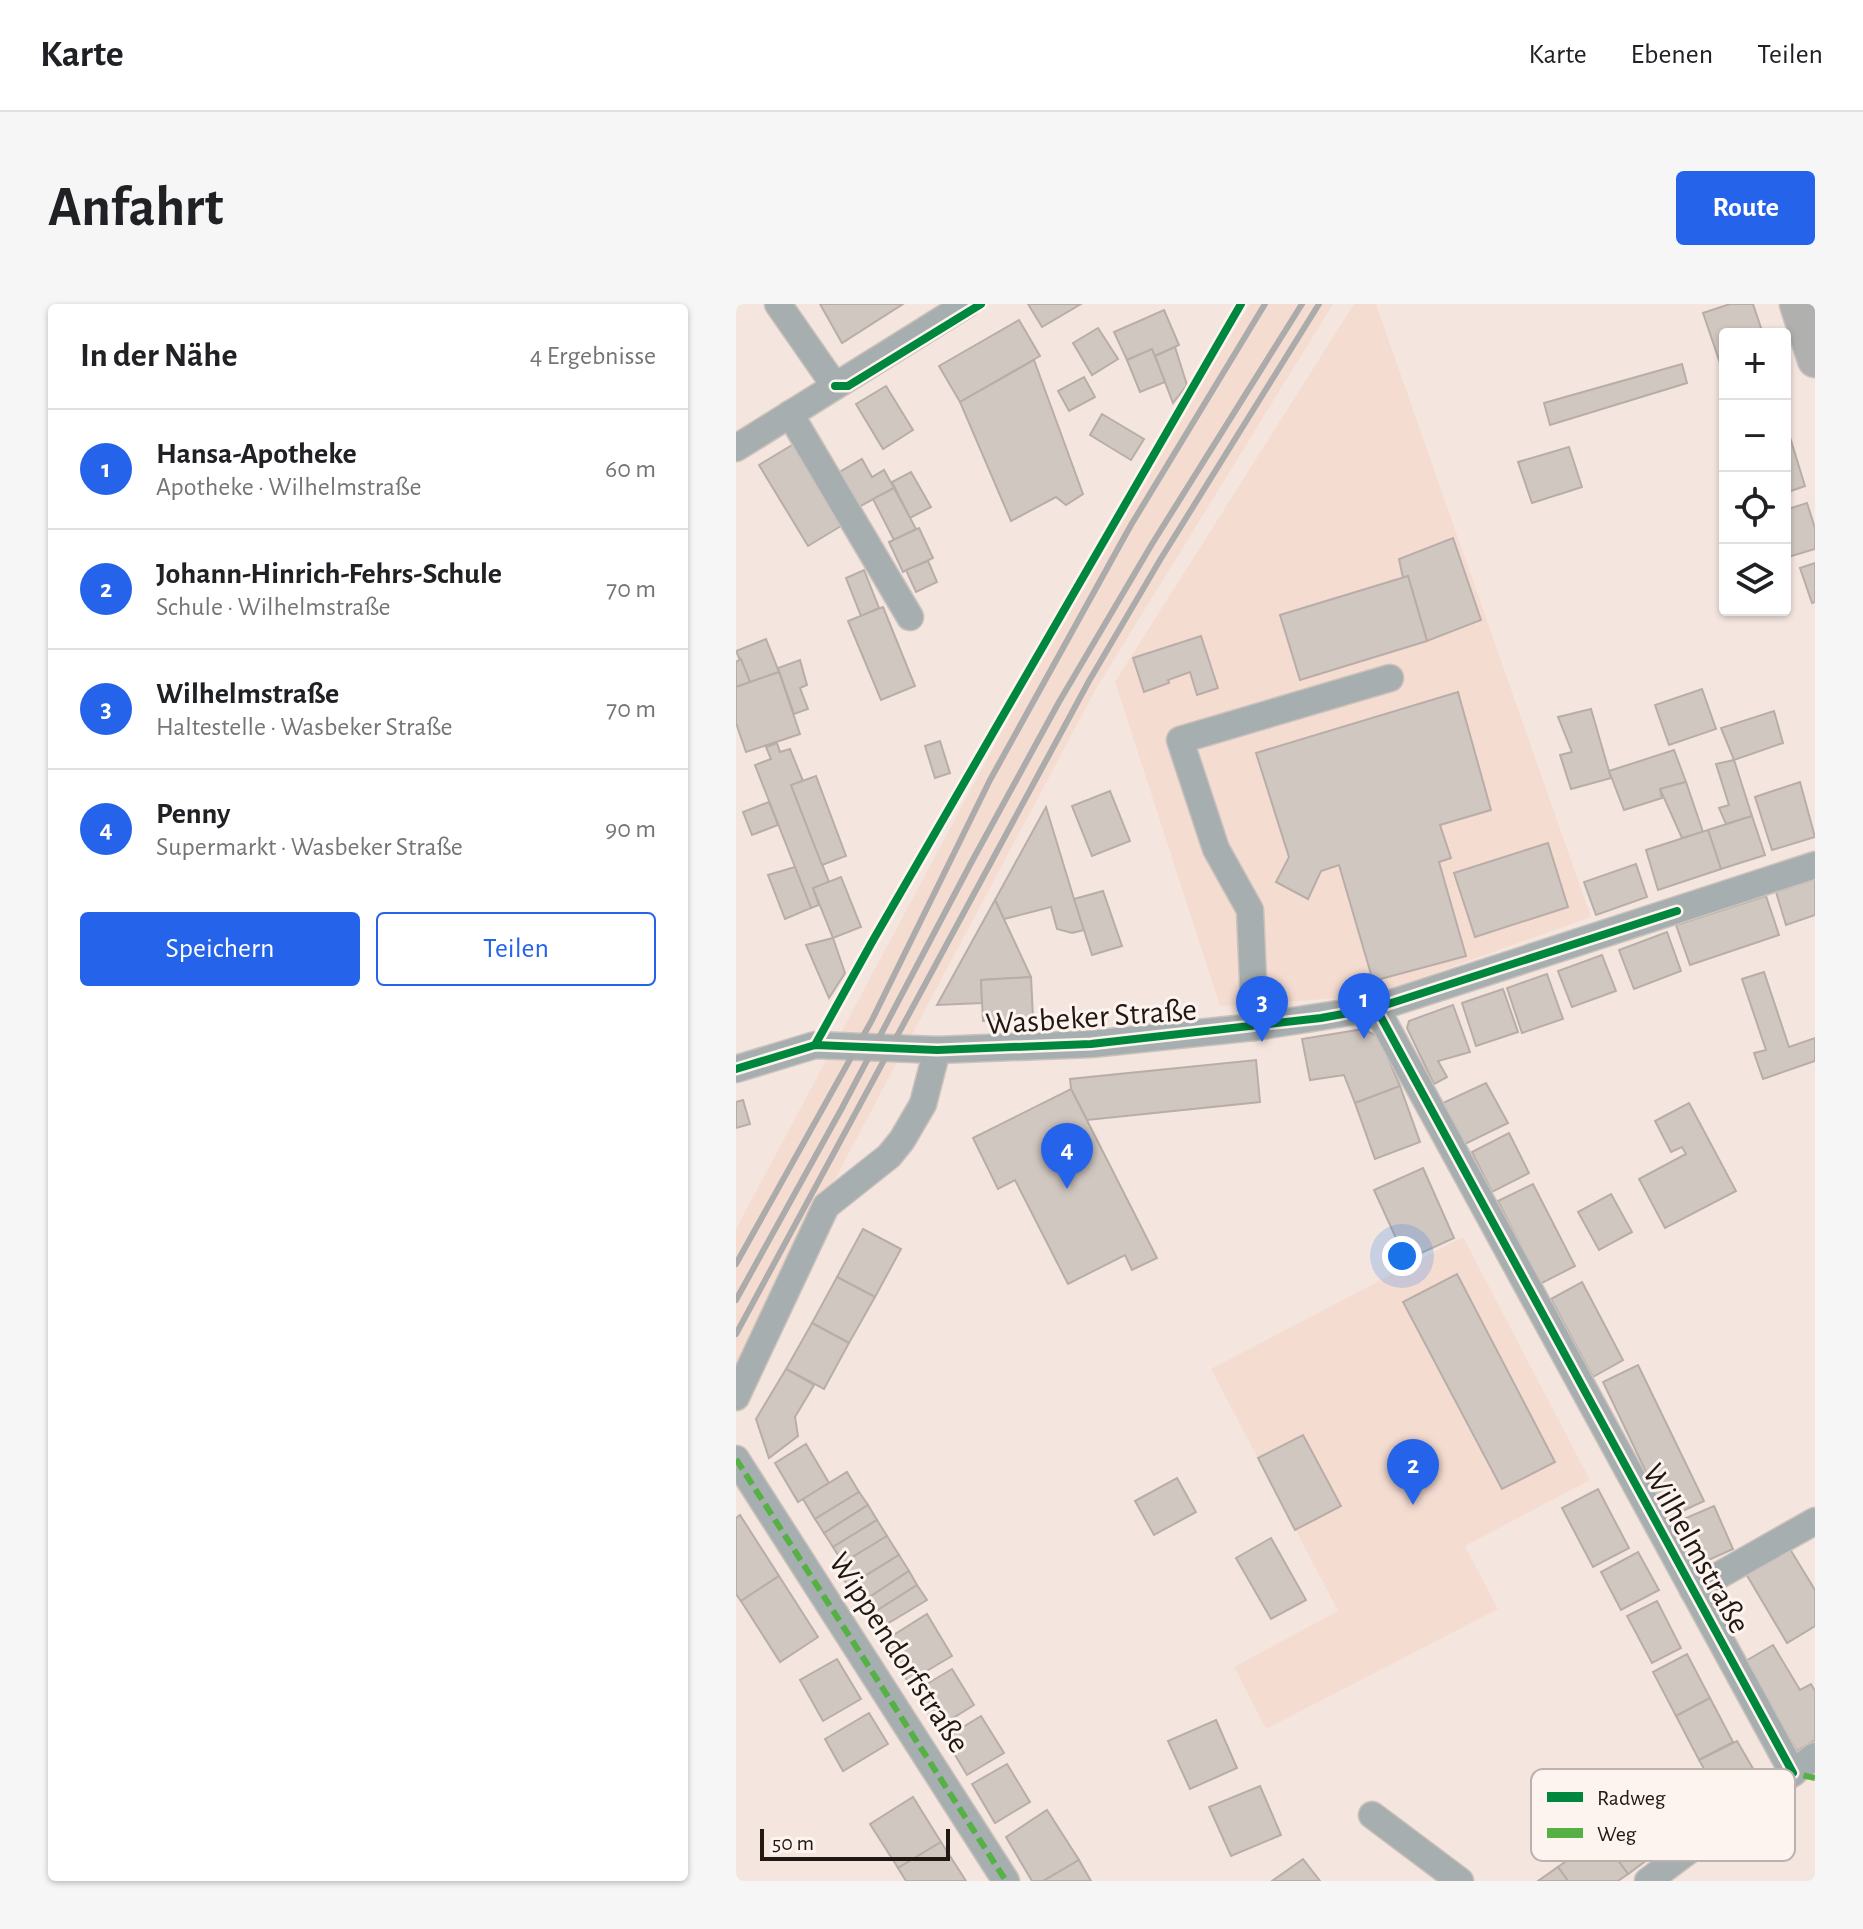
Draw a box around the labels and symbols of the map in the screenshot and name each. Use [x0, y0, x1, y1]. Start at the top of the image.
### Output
pin: 1 [1338, 973, 1390, 1039]
pin: 3 [1236, 976, 1288, 1042]
street label: Wasbeker Straße [984, 994, 1198, 1040]
pin: 4 [1041, 1123, 1093, 1189]
your location [1382, 1236, 1422, 1276]
pin: 2 [1387, 1439, 1439, 1505]
street label: Wilhelmstraße [1636, 1458, 1756, 1639]
street label: Wippendorfstraße [823, 1547, 976, 1758]
legend [1531, 1769, 1795, 1861]
text: Radweg [1597, 1787, 1666, 1809]
text: Weg [1597, 1823, 1637, 1845]
scale bar [760, 1825, 950, 1861]

